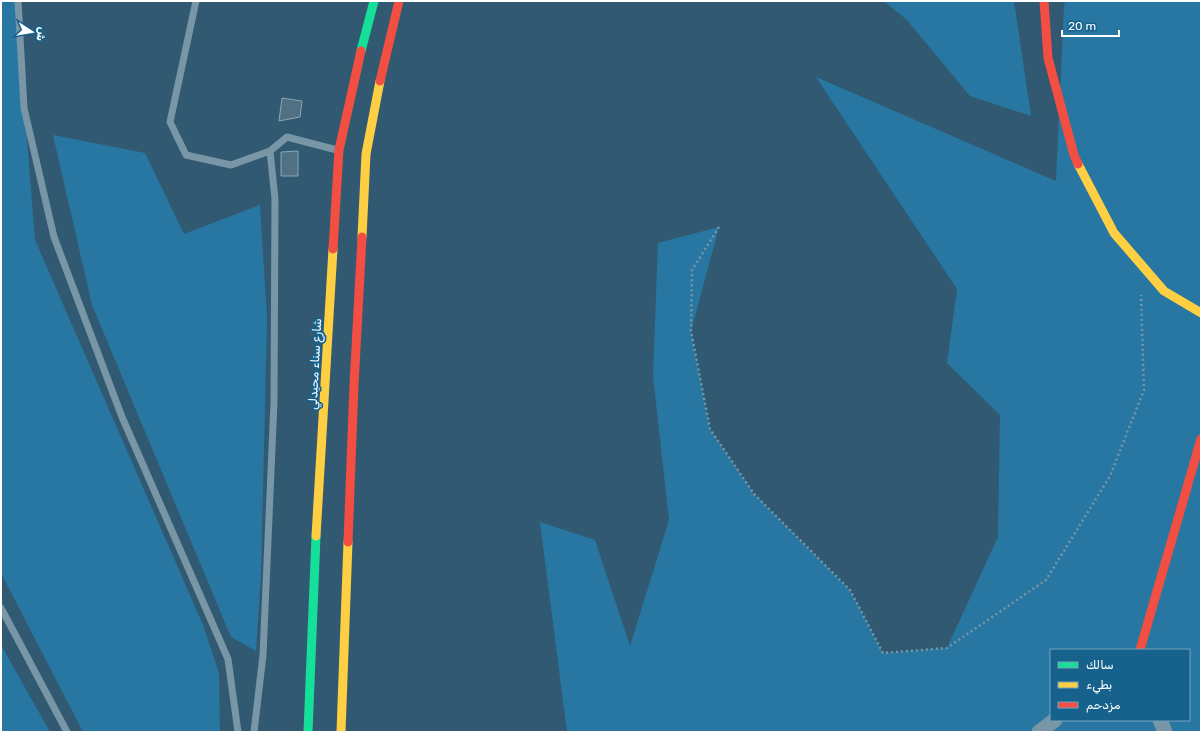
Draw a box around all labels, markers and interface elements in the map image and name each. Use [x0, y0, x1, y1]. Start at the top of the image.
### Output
north arrow [12, 12, 52, 52]
scale bar [1062, 12, 1119, 38]
text: 20 m [1068, 19, 1096, 33]
text: ش [33, 26, 49, 42]
street label: شارع سناء محيدلي [306, 318, 326, 410]
legend [1050, 649, 1190, 721]
text: سالك [1086, 658, 1114, 672]
text: بطيء [1086, 678, 1112, 694]
text: مزدحم [1086, 698, 1121, 713]

